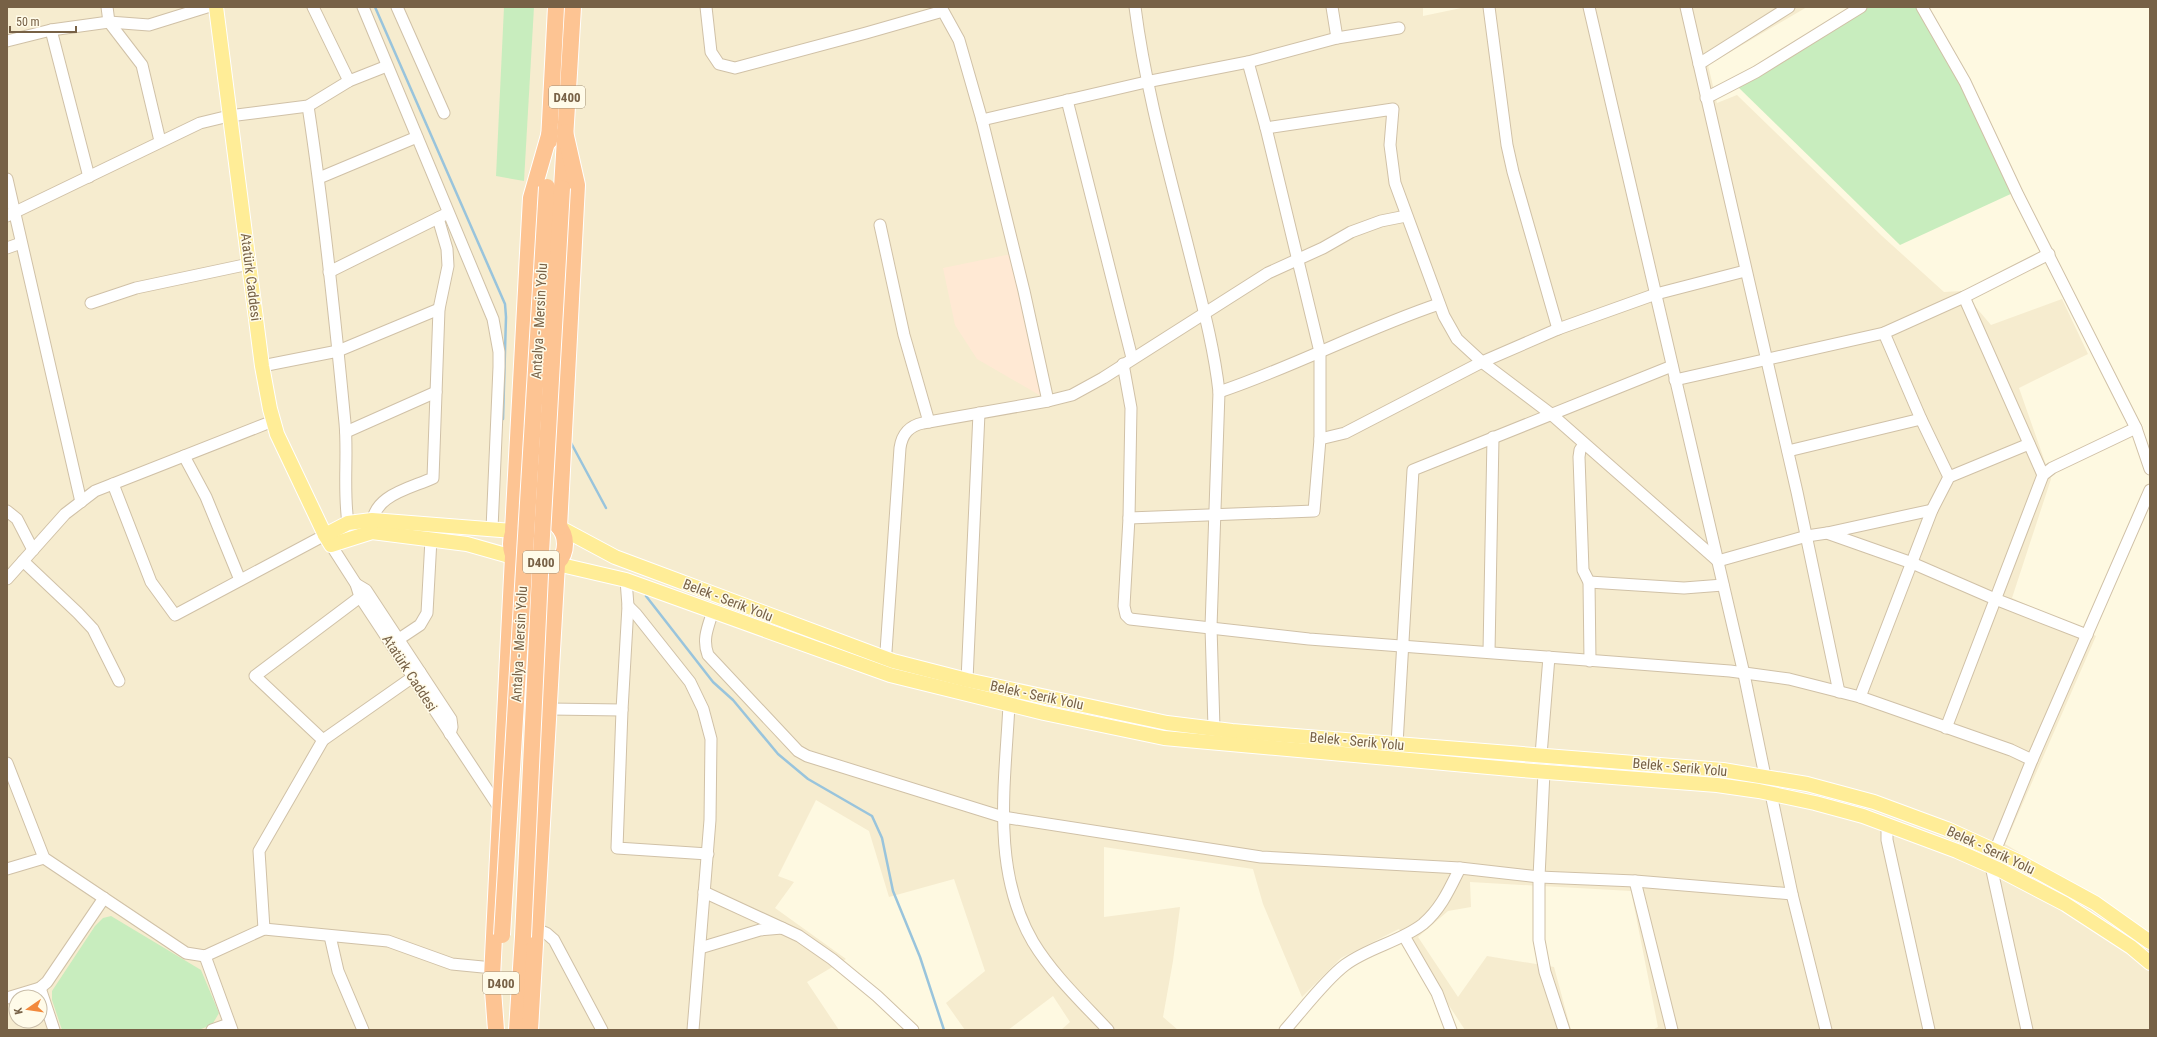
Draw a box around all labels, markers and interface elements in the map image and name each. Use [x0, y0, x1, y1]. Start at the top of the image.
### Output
scale bar [10, 8, 76, 34]
text: 50 m [16, 15, 40, 29]
road number: D400 [549, 86, 585, 108]
street label: Atatürk Caddesi [238, 232, 264, 322]
street label: Antalya - Mersin Yolu [528, 263, 550, 379]
road number: D400 [523, 551, 559, 573]
street label: Belek - Serik Yolu [681, 576, 775, 624]
street label: Antalya - Mersin Yolu [508, 586, 530, 702]
street label: Atatürk Caddesi [379, 632, 441, 714]
street label: Belek - Serik Yolu [989, 677, 1085, 713]
street label: Belek - Serik Yolu [1309, 729, 1405, 753]
street label: Belek - Serik Yolu [1632, 755, 1728, 779]
street label: Belek - Serik Yolu [1945, 823, 2037, 877]
road number: D400 [483, 972, 519, 994]
north arrow [8, 989, 48, 1029]
text: K [12, 1006, 26, 1016]

